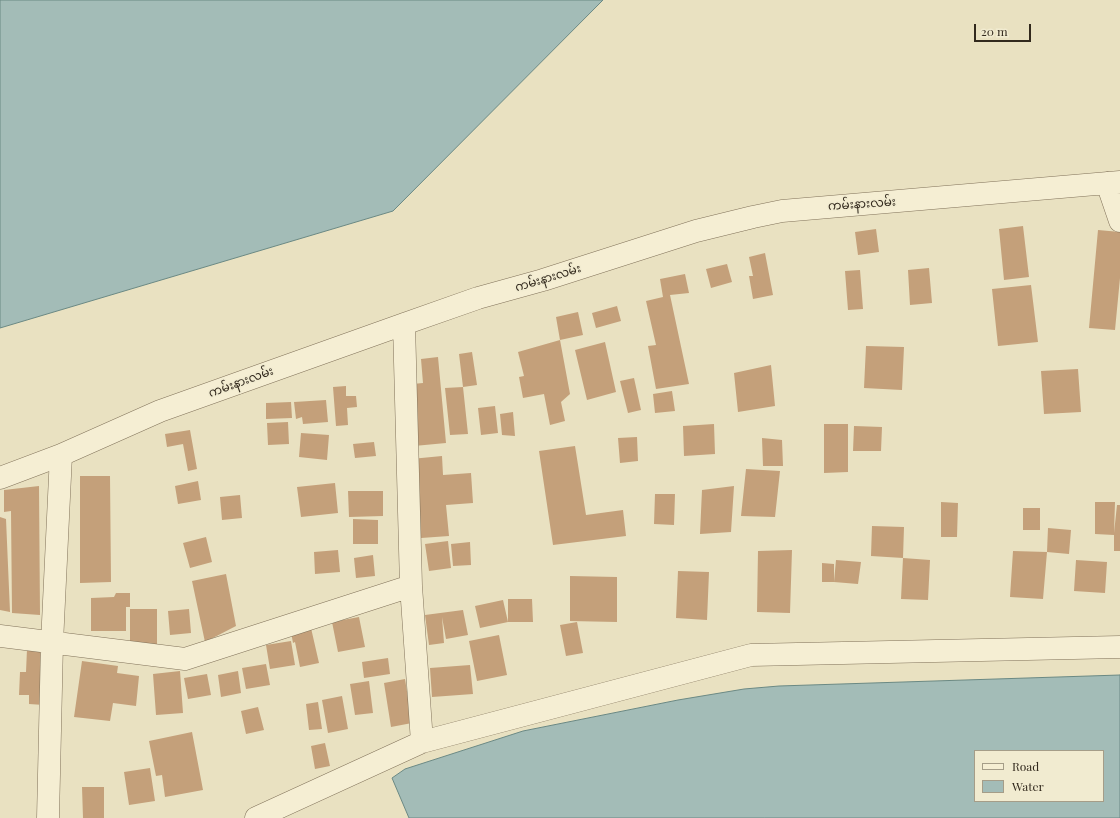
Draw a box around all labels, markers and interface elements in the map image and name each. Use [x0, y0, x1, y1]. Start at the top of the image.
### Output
scale bar [976, 16, 1033, 42]
text: 20 m [981, 23, 1008, 39]
street label: ကမ်းနားလမ်း [828, 194, 896, 214]
street label: ကမ်းနားလမ်း [513, 261, 583, 295]
street label: ကမ်းနားလမ်း [207, 364, 275, 400]
legend [974, 750, 1104, 802]
text: Road [1012, 758, 1039, 774]
text: Water [1012, 778, 1044, 794]

